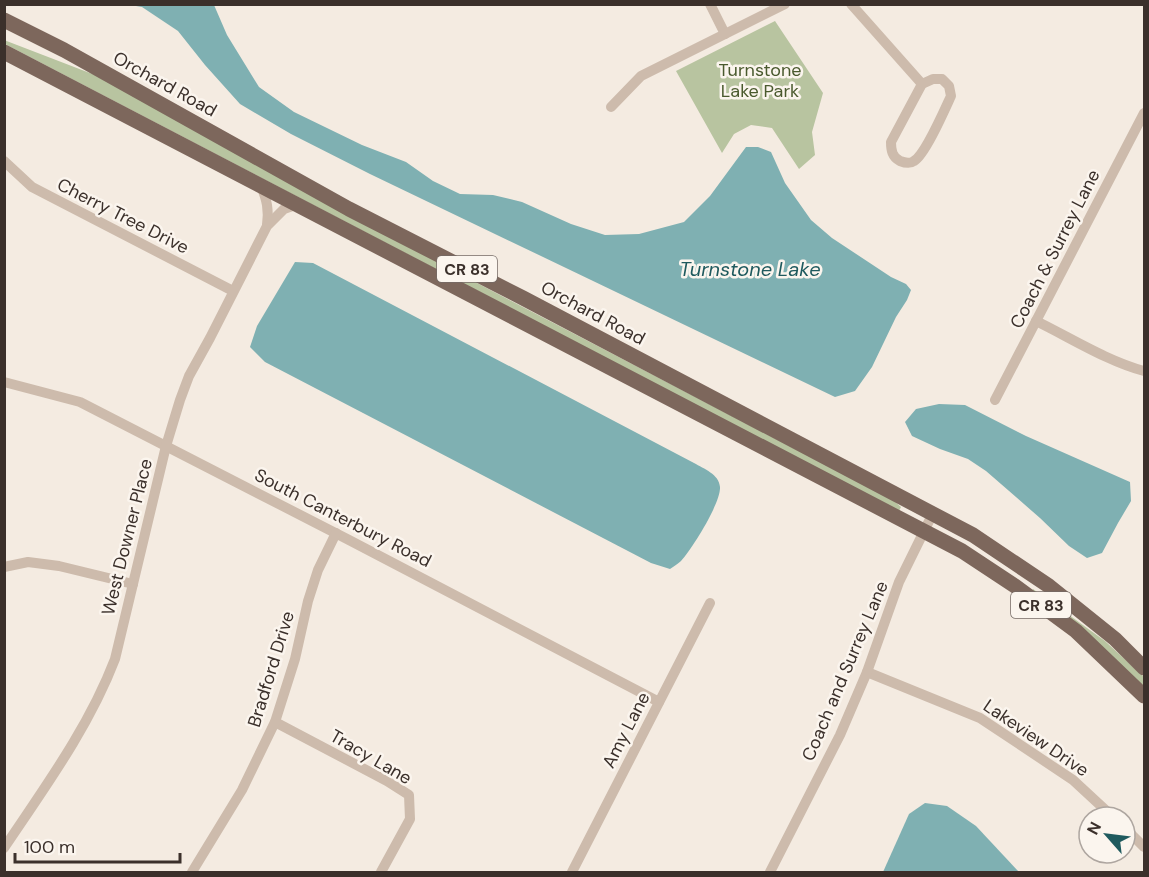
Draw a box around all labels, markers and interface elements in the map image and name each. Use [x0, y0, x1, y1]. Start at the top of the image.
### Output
street label: Orchard Road [109, 46, 221, 122]
park label: Turnstone Lake Park [718, 58, 802, 103]
street label: Coach & Surrey Lane [1005, 166, 1105, 332]
street label: Cherry Tree Drive [53, 172, 193, 260]
road number: CR 83 [437, 256, 497, 282]
water label: Turnstone Lake [679, 256, 821, 282]
street label: Orchard Road [537, 275, 649, 351]
street label: West Downer Place [96, 456, 158, 618]
street label: South Canterbury Road [251, 463, 435, 573]
street label: Coach and Surrey Lane [796, 577, 894, 765]
road number: CR 83 [1011, 592, 1071, 618]
street label: Bradford Drive [242, 608, 300, 730]
street label: Amy Lane [597, 688, 655, 772]
street label: Lakeview Drive [979, 694, 1093, 782]
street label: Tracy Lane [326, 724, 416, 790]
north arrow [1077, 805, 1137, 865]
text: N [1082, 818, 1106, 838]
scale bar [15, 826, 180, 864]
text: 100 m [24, 835, 75, 859]

